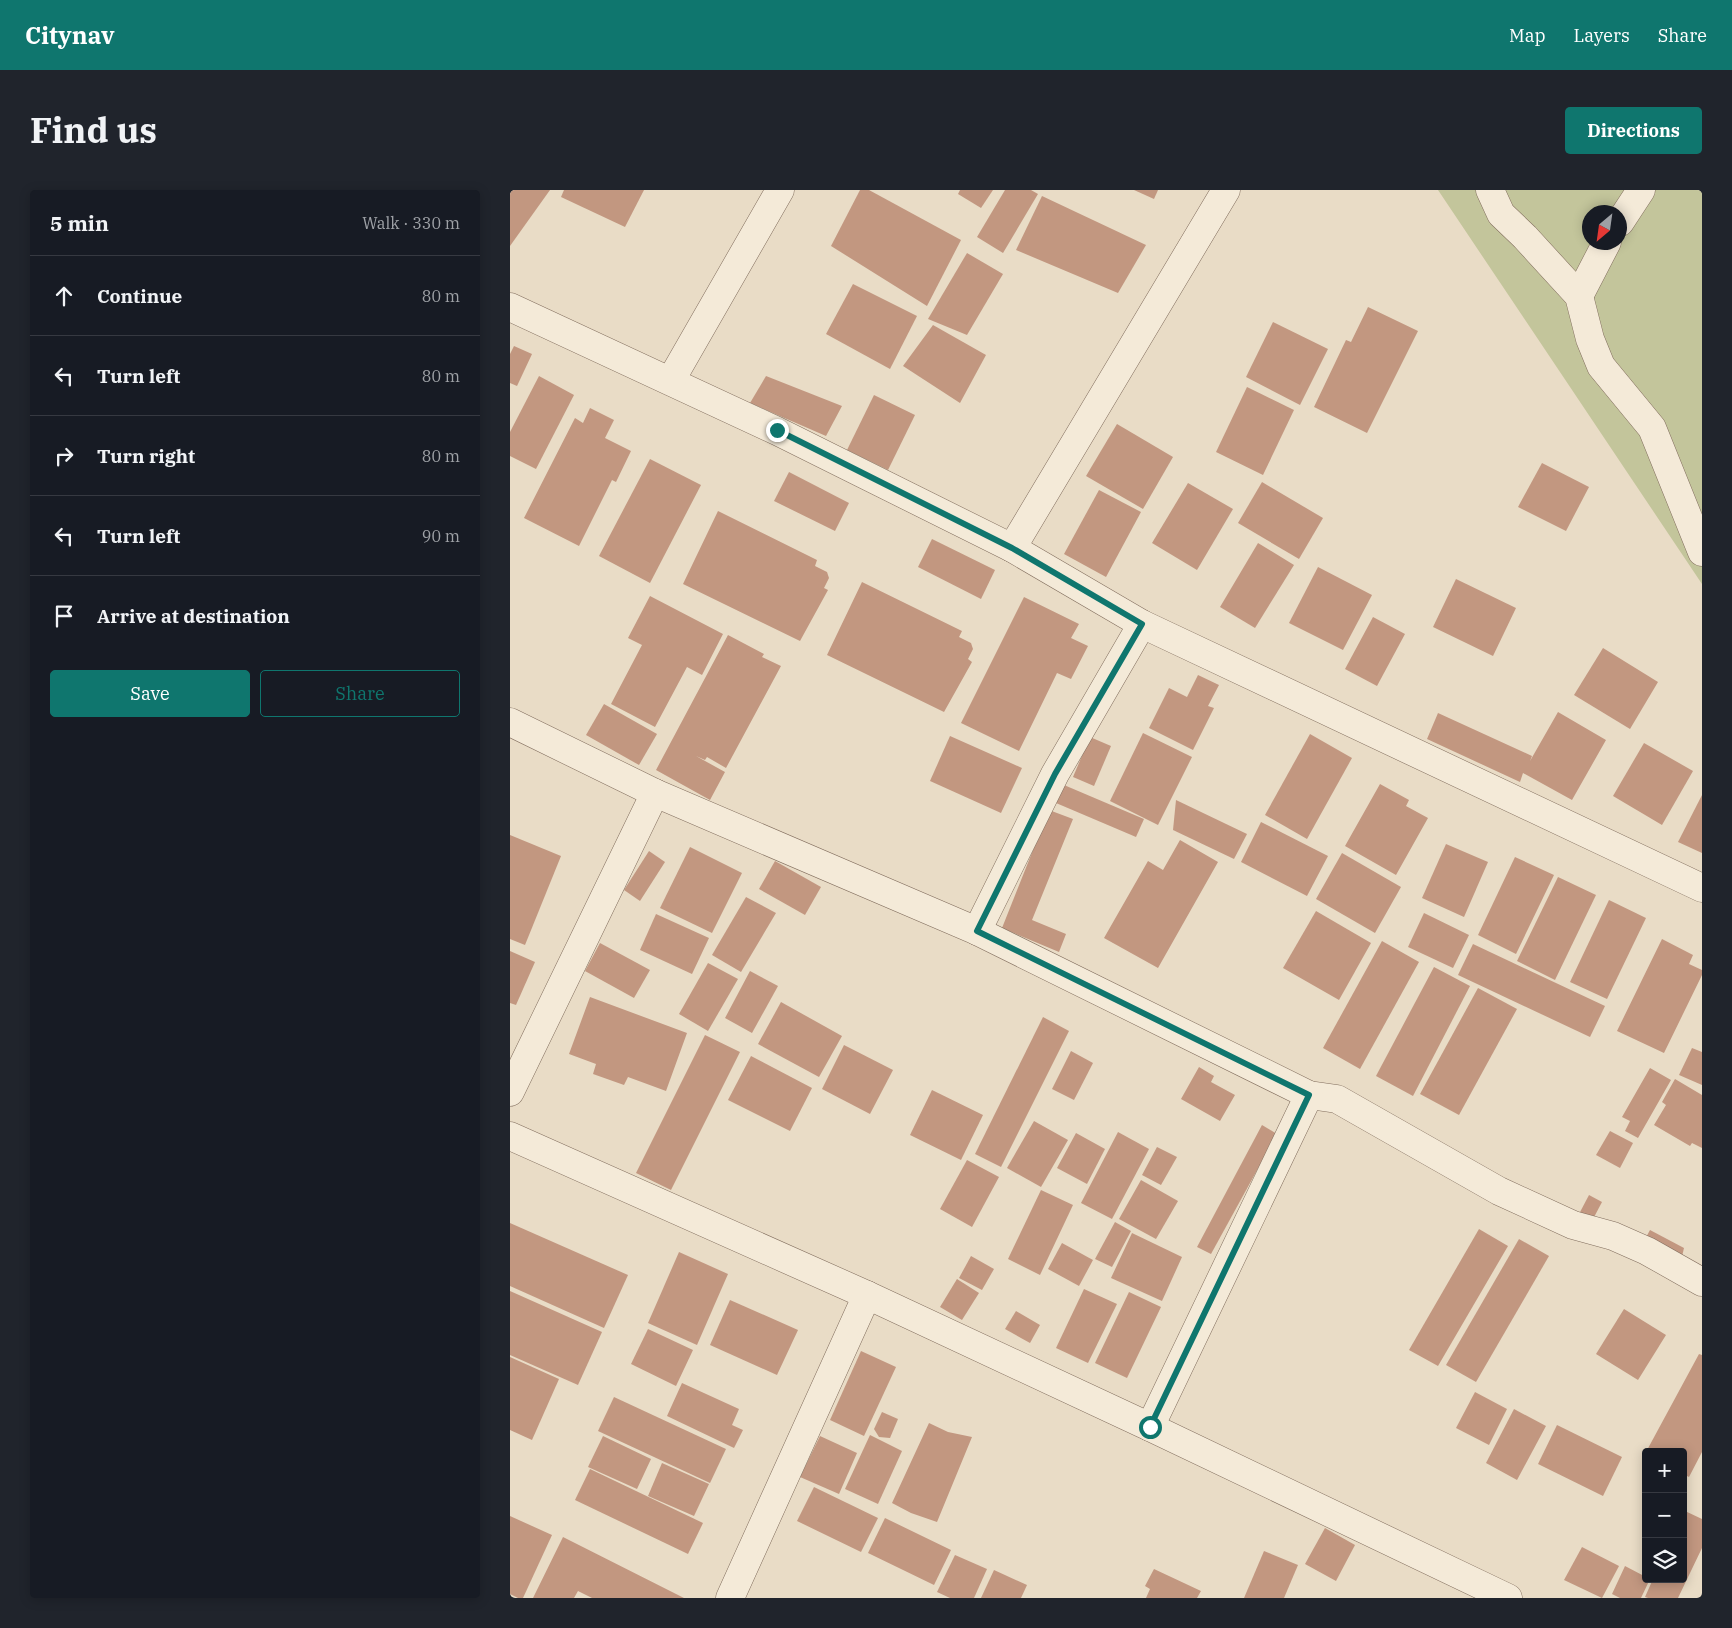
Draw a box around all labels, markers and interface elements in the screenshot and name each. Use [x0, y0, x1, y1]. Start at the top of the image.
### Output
text: Citynav [25, 19, 114, 51]
text: Map [1509, 24, 1546, 47]
text: Layers [1574, 24, 1630, 47]
text: Share [1658, 24, 1707, 47]
text: Find us [30, 107, 157, 153]
button: Directions [1565, 107, 1702, 154]
north arrow [1582, 205, 1627, 250]
text: 5 min [50, 209, 109, 237]
text: Walk · 330 m [362, 213, 460, 233]
icon: ahead [50, 282, 78, 310]
text: Continue [97, 284, 182, 308]
text: 80 m [422, 286, 460, 306]
icon: left [50, 362, 78, 390]
text: Turn left [97, 364, 180, 388]
text: 80 m [422, 366, 460, 386]
route end [766, 419, 789, 442]
icon: right [50, 442, 78, 470]
text: Turn right [97, 444, 195, 468]
text: 80 m [422, 446, 460, 466]
icon: left [50, 522, 78, 550]
text: Turn left [97, 524, 180, 548]
text: 90 m [422, 526, 460, 546]
icon: arrive [50, 602, 78, 630]
text: Arrive at destination [97, 604, 290, 628]
button: Save [50, 670, 250, 717]
button: Share [260, 670, 460, 717]
route start [1139, 1416, 1162, 1439]
map controls [1642, 1448, 1687, 1583]
button: + [1642, 1448, 1687, 1493]
button: − [1642, 1493, 1687, 1538]
button: layers [1642, 1538, 1687, 1583]

